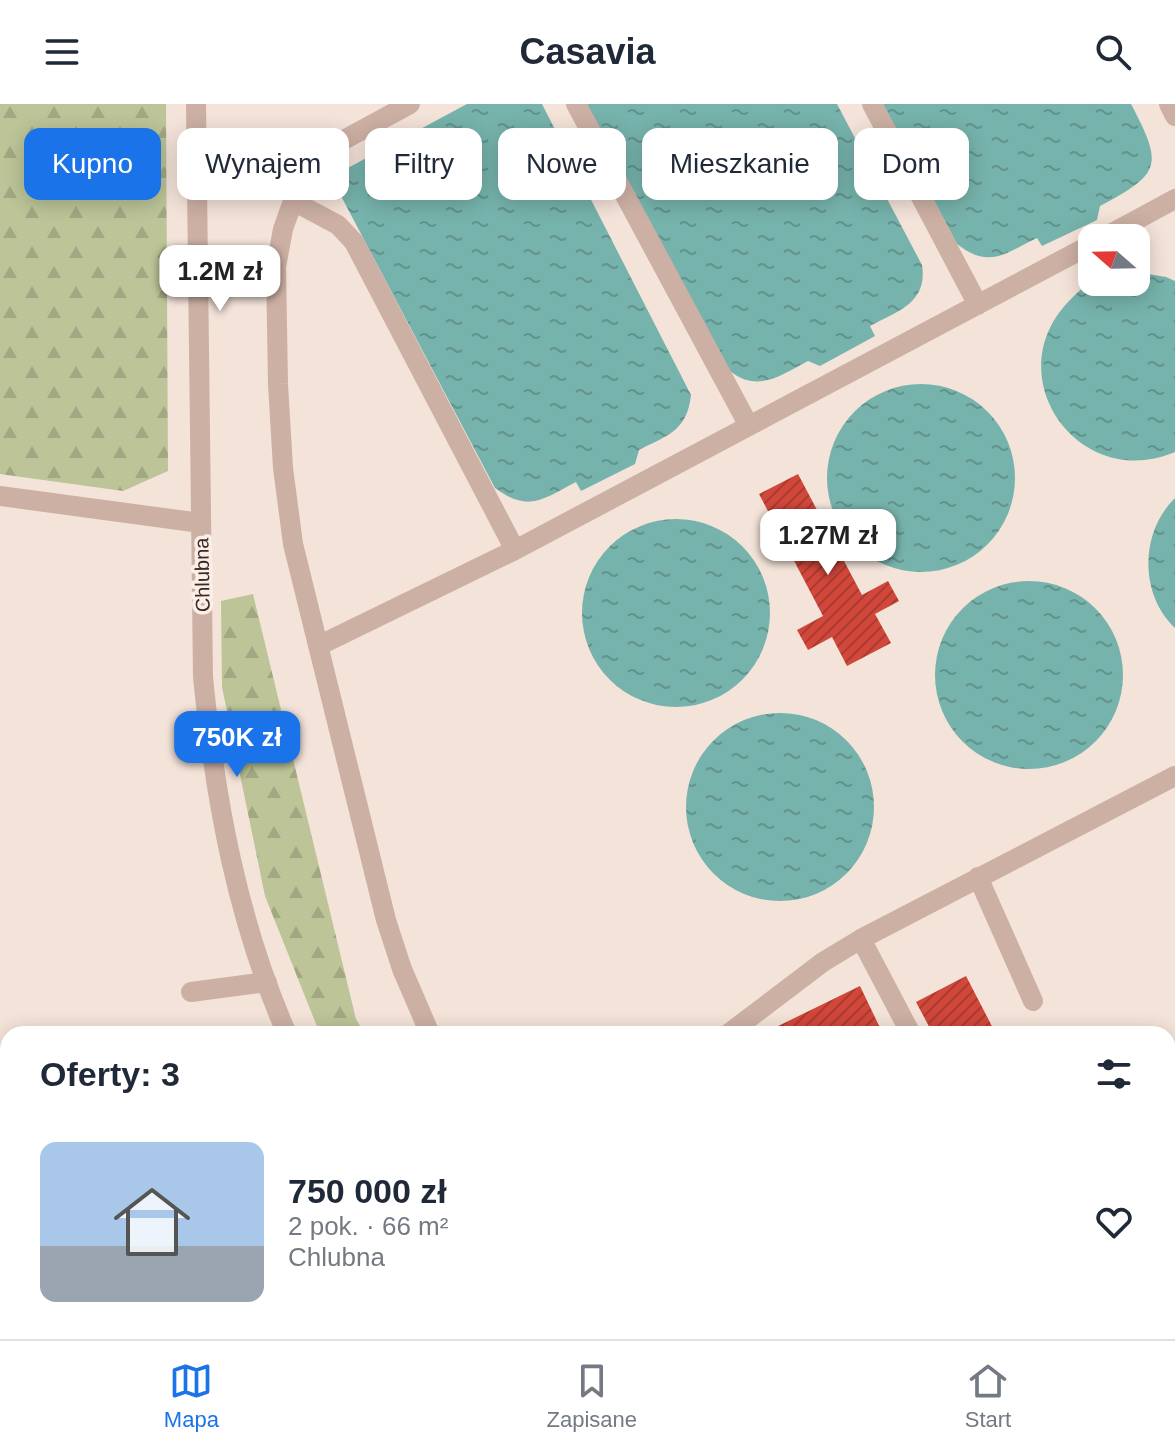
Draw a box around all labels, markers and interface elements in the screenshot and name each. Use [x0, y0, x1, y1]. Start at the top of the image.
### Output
icon: menu [40, 30, 84, 74]
icon: search [1091, 30, 1135, 74]
text: Casavia [519, 31, 656, 72]
chip: Kupno [24, 128, 161, 200]
chip: Wynajem [177, 128, 349, 200]
chip: Filtry [365, 128, 482, 200]
chip: Nowe [498, 128, 626, 200]
chip: Mieszkanie [642, 128, 838, 200]
chip: Dom [854, 128, 969, 200]
north arrow [1078, 224, 1150, 296]
map controls [1078, 224, 1150, 296]
pin: 1.2M zł [146, 245, 294, 313]
text: 1.2M zł [177, 256, 263, 286]
pin: 1.27M zł [745, 509, 911, 577]
text: 1.27M zł [778, 520, 878, 550]
street label: Chlubna [190, 537, 214, 612]
pin: 750K zł [163, 711, 311, 779]
text: 750K zł [192, 722, 282, 752]
icon: filters [1092, 1052, 1136, 1096]
text: Oferty: 3 [40, 1055, 180, 1093]
text: 750 000 zł [288, 1172, 447, 1210]
icon: home [104, 1174, 200, 1270]
icon: heart [1092, 1200, 1136, 1244]
text: 2 pok. · 66 m² [288, 1211, 448, 1241]
text: Chlubna [288, 1242, 385, 1272]
tab: Mapa [164, 1359, 219, 1433]
tab: Zapisane [547, 1359, 637, 1433]
tab: Start [965, 1359, 1011, 1433]

